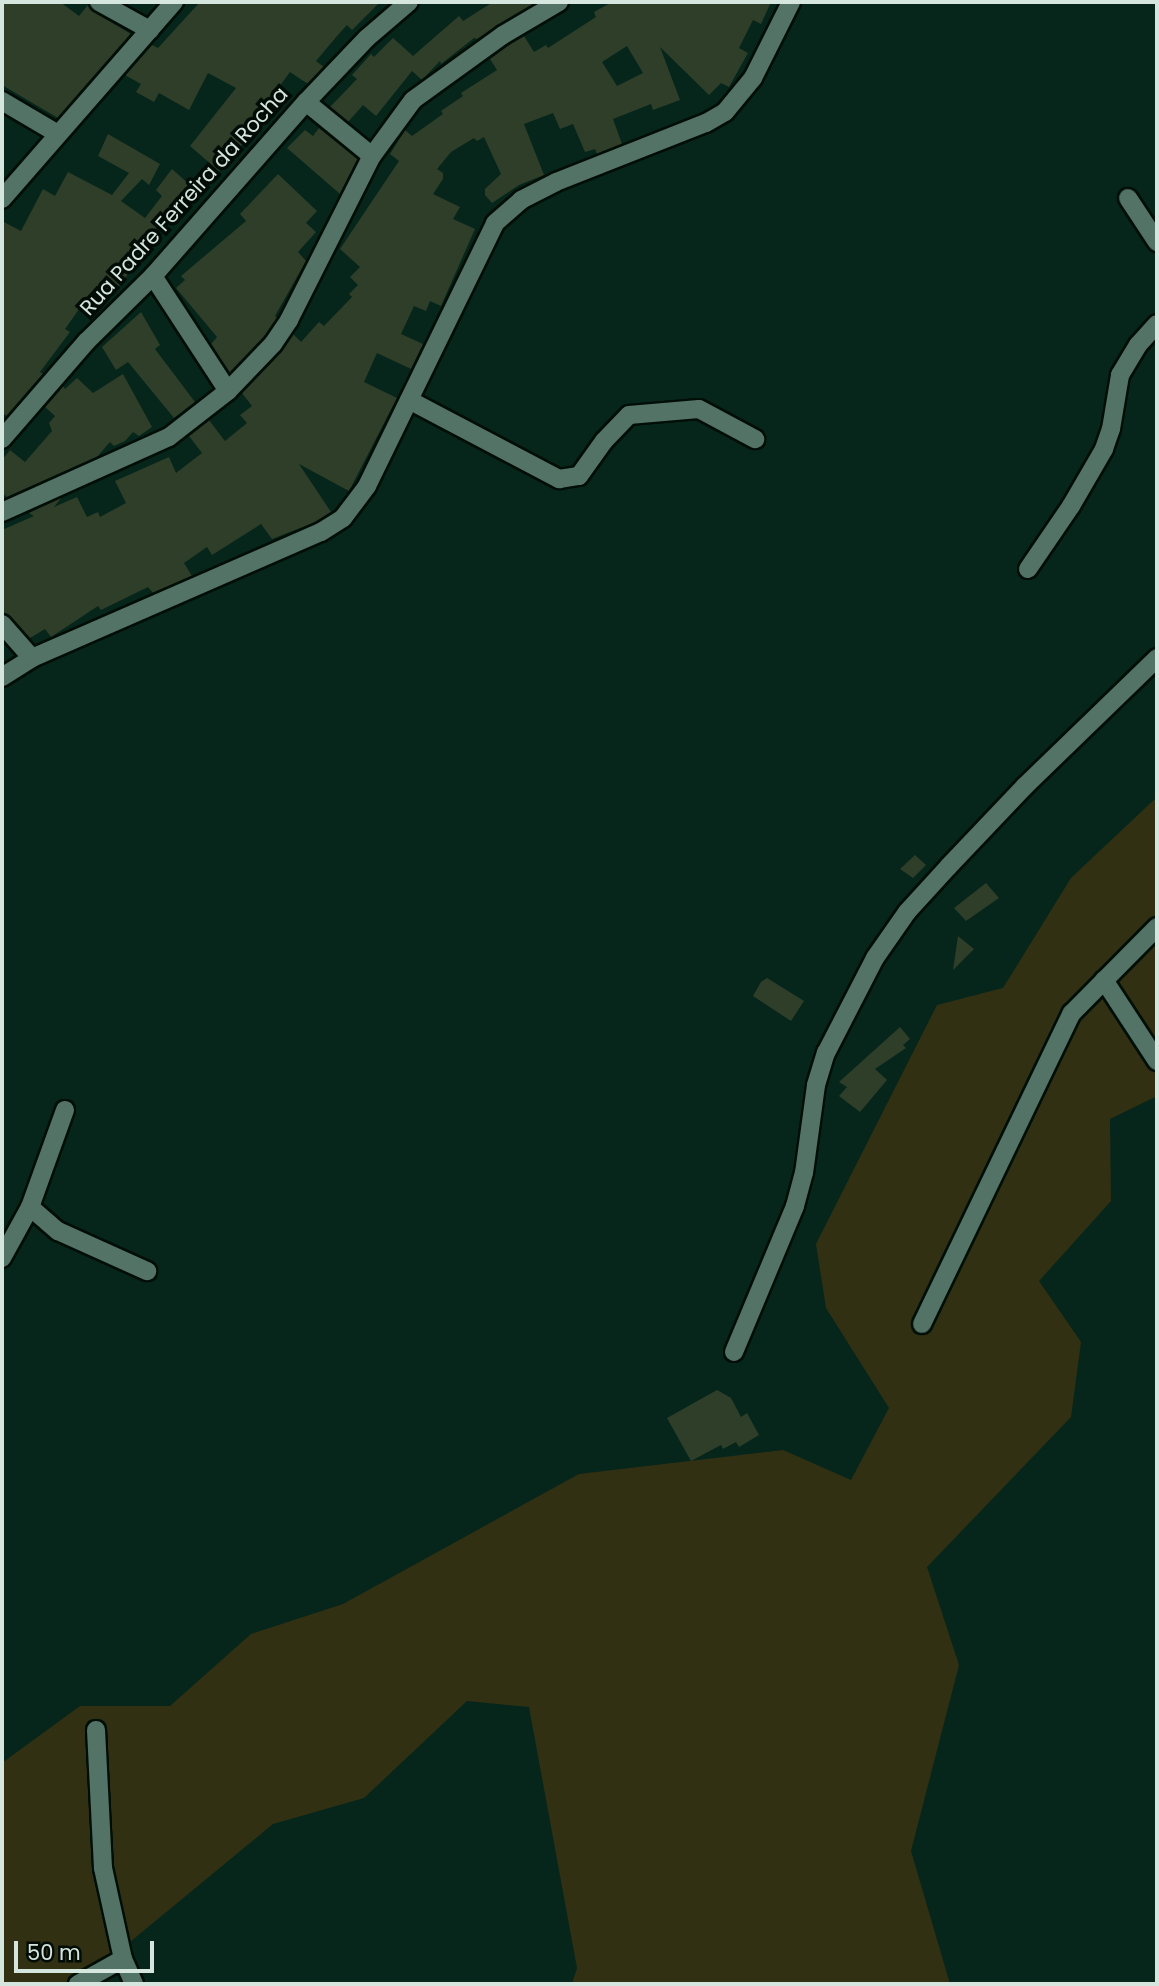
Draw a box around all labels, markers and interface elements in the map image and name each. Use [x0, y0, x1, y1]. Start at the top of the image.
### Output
street label: Rua Padre Ferreira da Rocha [75, 82, 293, 320]
scale bar [18, 1926, 158, 1970]
text: 50 m [27, 1938, 81, 1967]

